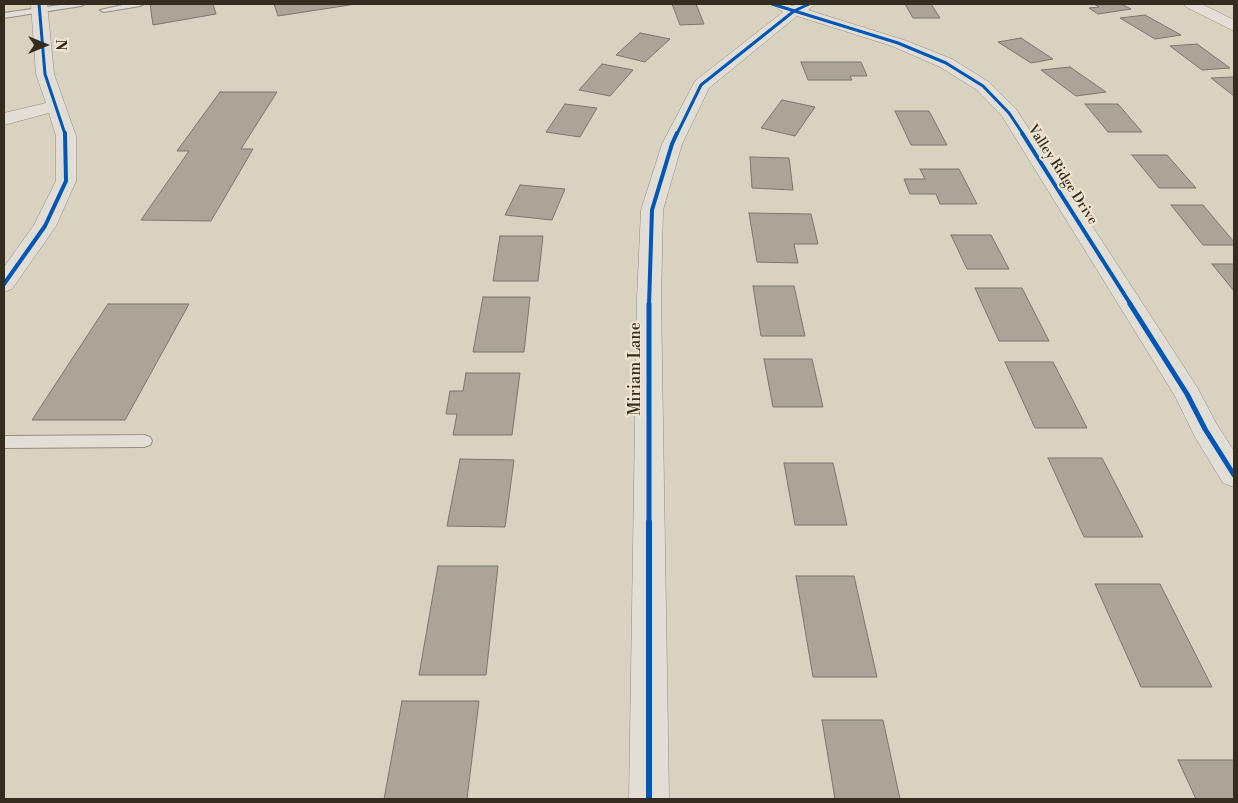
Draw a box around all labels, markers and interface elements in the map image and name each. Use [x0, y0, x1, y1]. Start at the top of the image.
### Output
north arrow [20, 20, 70, 70]
text: N [51, 39, 69, 51]
street label: Valley Ridge Drive [1023, 122, 1101, 228]
street label: Miriam Lane [626, 322, 646, 416]

